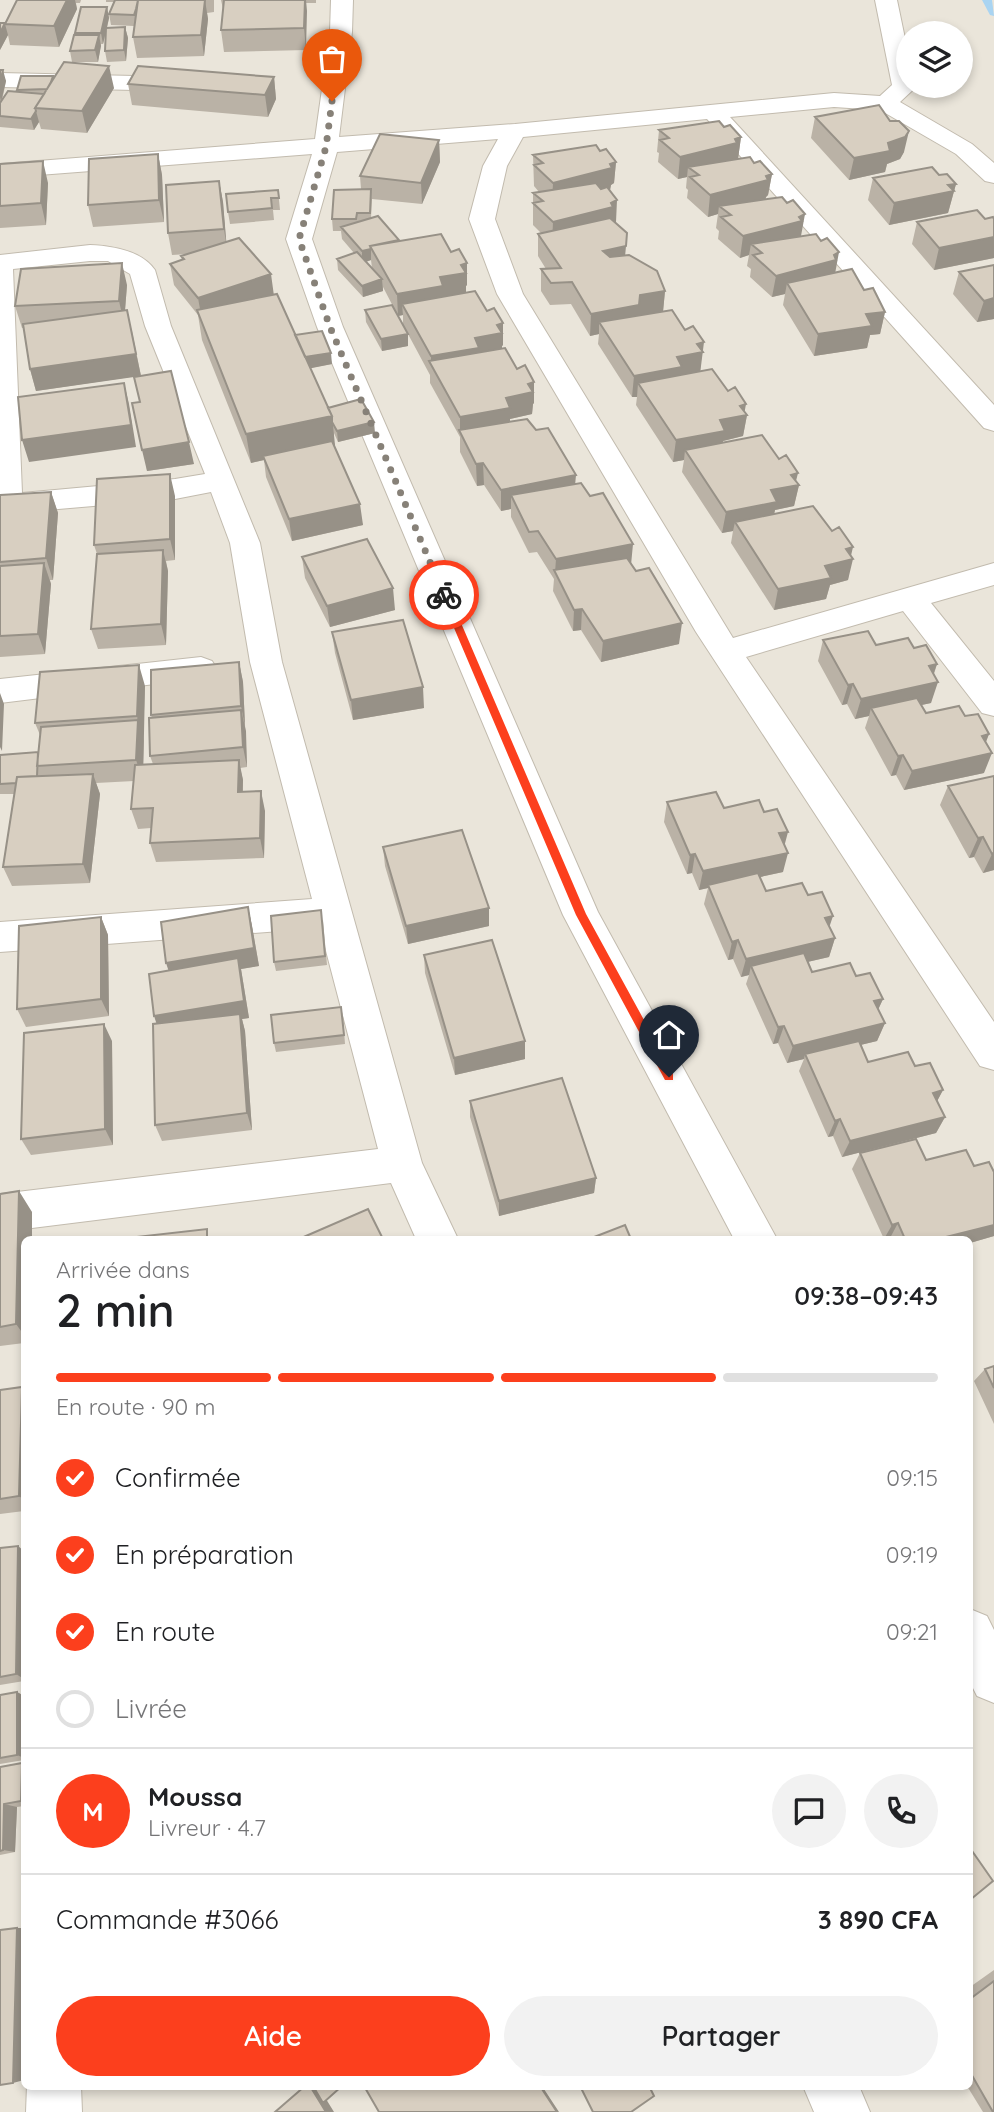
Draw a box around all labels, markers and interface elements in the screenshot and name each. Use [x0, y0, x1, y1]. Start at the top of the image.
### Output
map controls [896, 21, 973, 98]
button: layers [896, 21, 973, 98]
pin [302, 29, 362, 101]
icon: bag [313, 40, 351, 78]
courier [409, 560, 479, 630]
icon: bike [425, 576, 463, 614]
pin [639, 1005, 699, 1077]
icon: home [650, 1016, 688, 1054]
text: Arrivée dans [56, 1255, 190, 1284]
text: 09:38–09:43 [794, 1279, 938, 1312]
text: 2 min [56, 1281, 175, 1339]
text: En route · 90 m [56, 1392, 215, 1421]
icon: check [56, 1459, 94, 1497]
text: Confirmée [115, 1461, 241, 1494]
text: 09:15 [886, 1463, 938, 1492]
icon: check [56, 1536, 94, 1574]
text: En préparation [115, 1538, 294, 1571]
text: 09:19 [886, 1540, 938, 1569]
icon: check [56, 1613, 94, 1651]
text: En route [115, 1615, 215, 1648]
text: 09:21 [886, 1617, 938, 1646]
text: Livrée [115, 1692, 187, 1725]
button: chat [772, 1774, 846, 1848]
button: phone [864, 1774, 938, 1848]
text: Moussa [148, 1780, 242, 1813]
text: M [82, 1795, 104, 1828]
text: Livreur · 4.7 [148, 1813, 266, 1842]
text: Commande #3066 [56, 1903, 279, 1936]
text: 3 890 CFA [818, 1903, 938, 1936]
button: Aide [56, 1996, 490, 2076]
button: Partager [504, 1996, 938, 2076]

